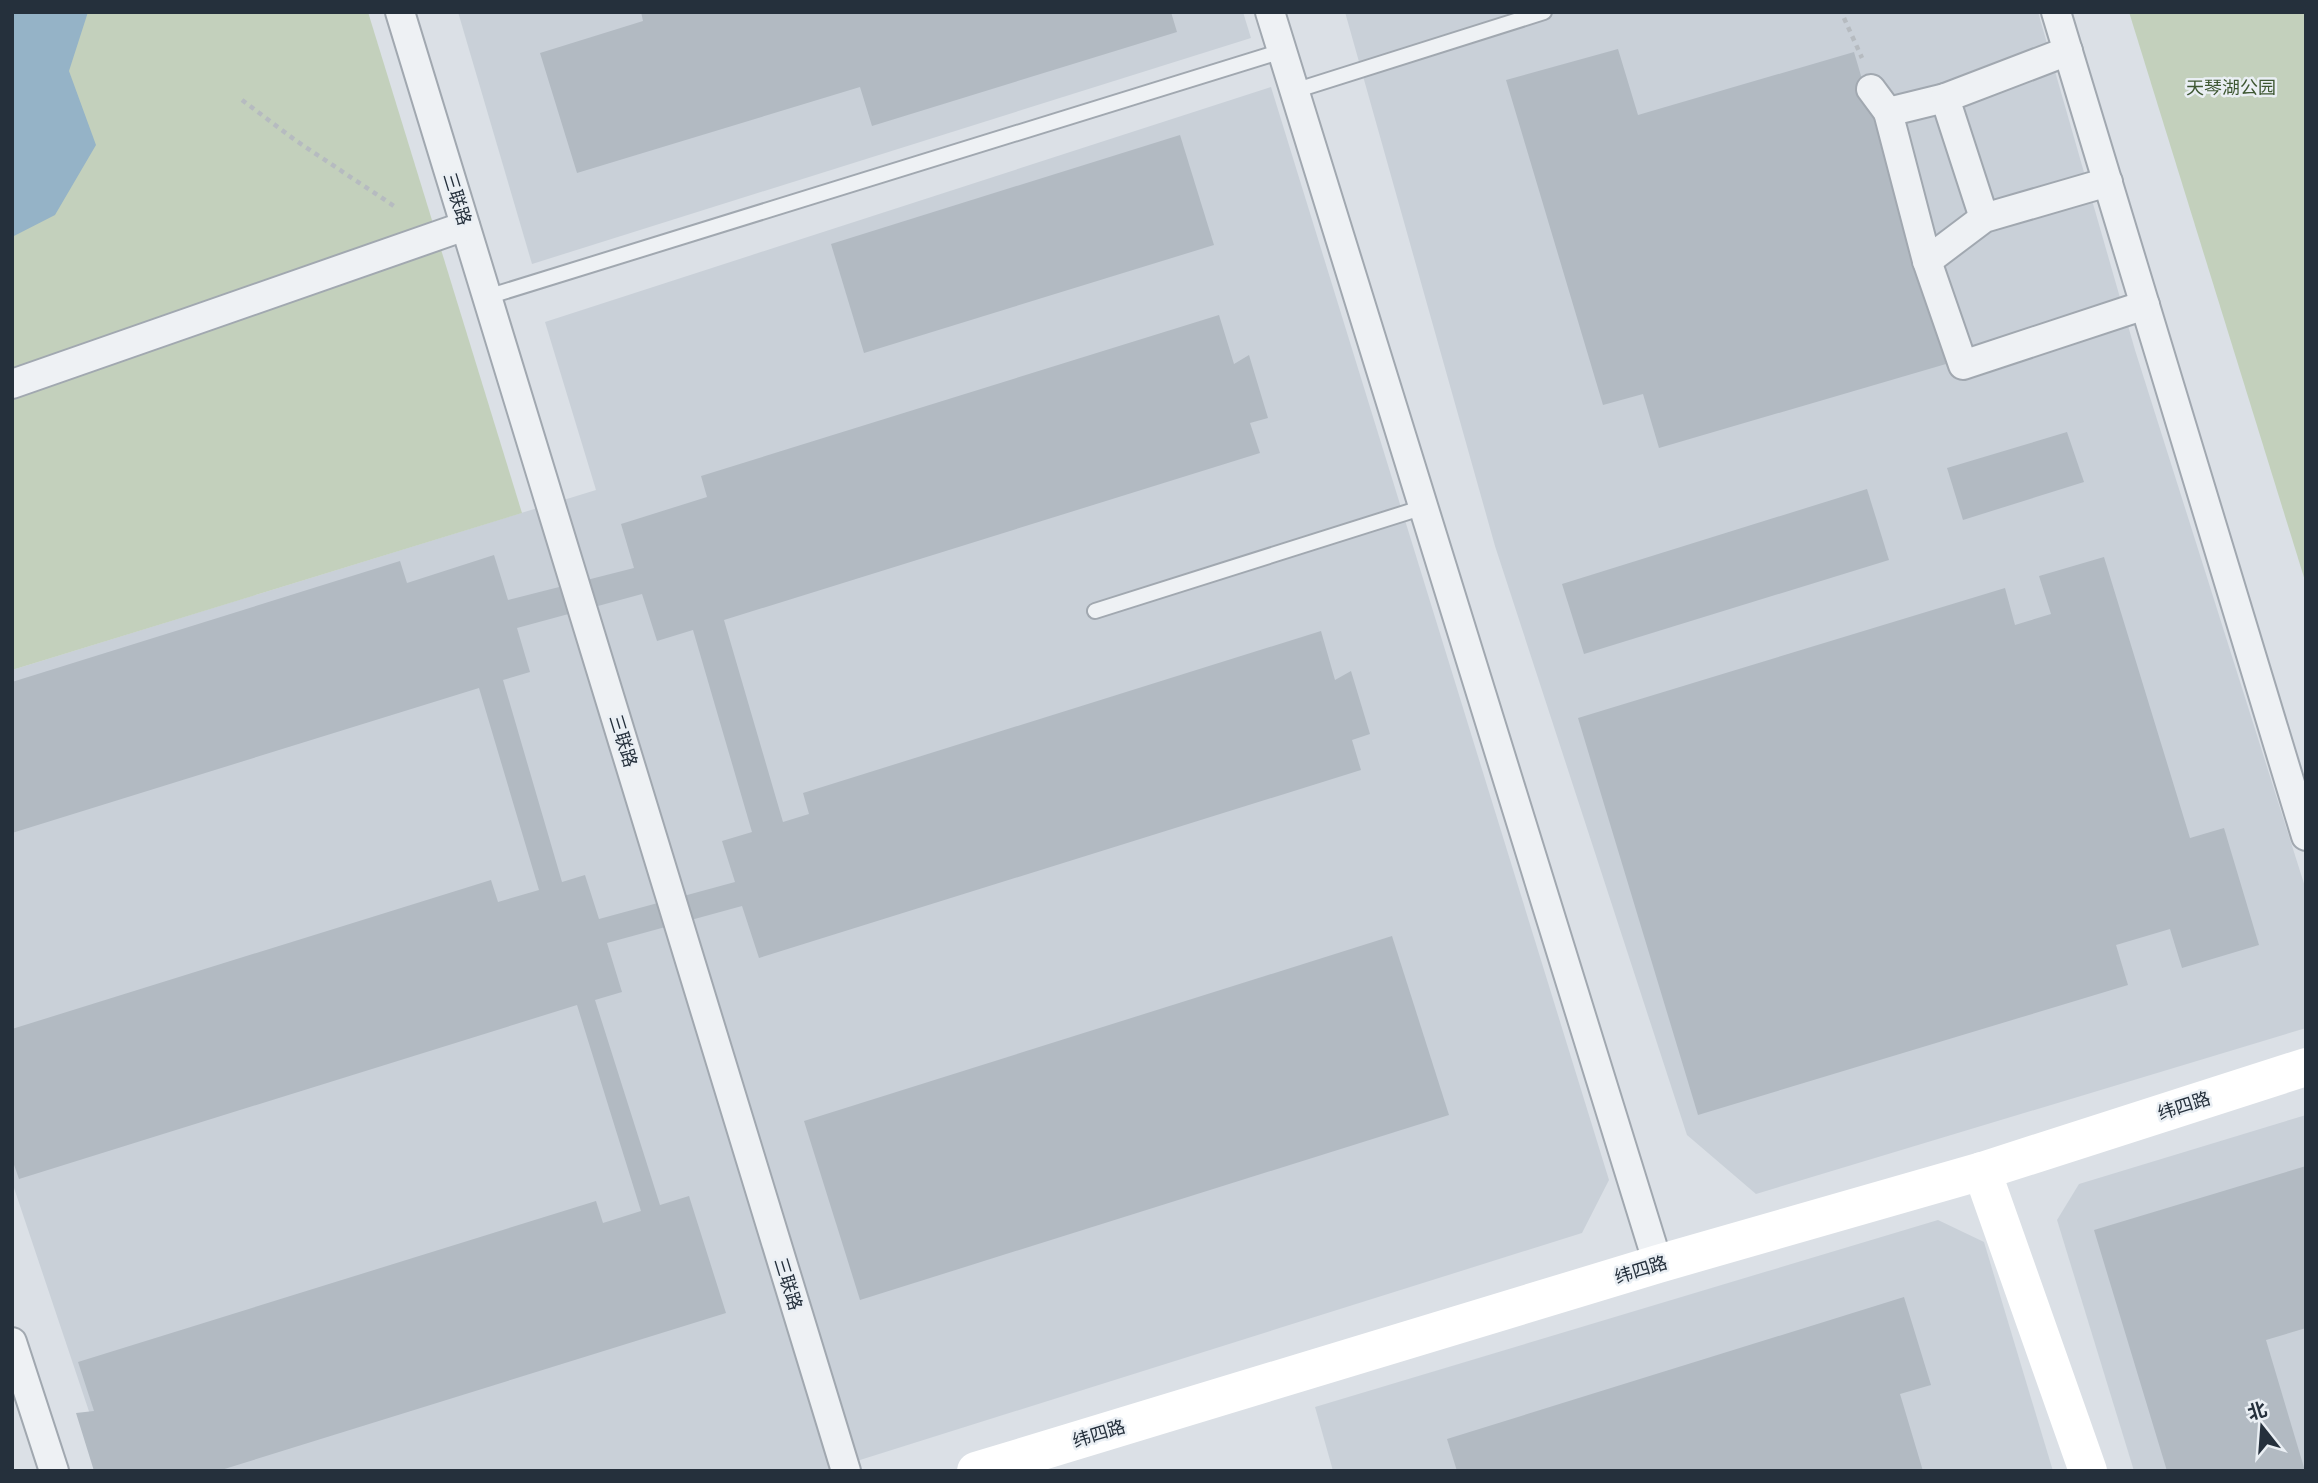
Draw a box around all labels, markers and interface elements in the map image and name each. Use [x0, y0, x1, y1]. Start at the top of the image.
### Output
park label: 天琴湖公园 [2186, 77, 2276, 99]
street label: 三联路 [439, 170, 475, 228]
street label: 三联路 [605, 712, 641, 770]
street label: 纬四路 [2155, 1087, 2213, 1125]
street label: 纬四路 [1612, 1252, 1670, 1288]
street label: 三联路 [770, 1255, 806, 1313]
north arrow [2227, 1392, 2297, 1462]
text: 北 [2245, 1397, 2270, 1425]
street label: 纬四路 [1070, 1416, 1128, 1452]

